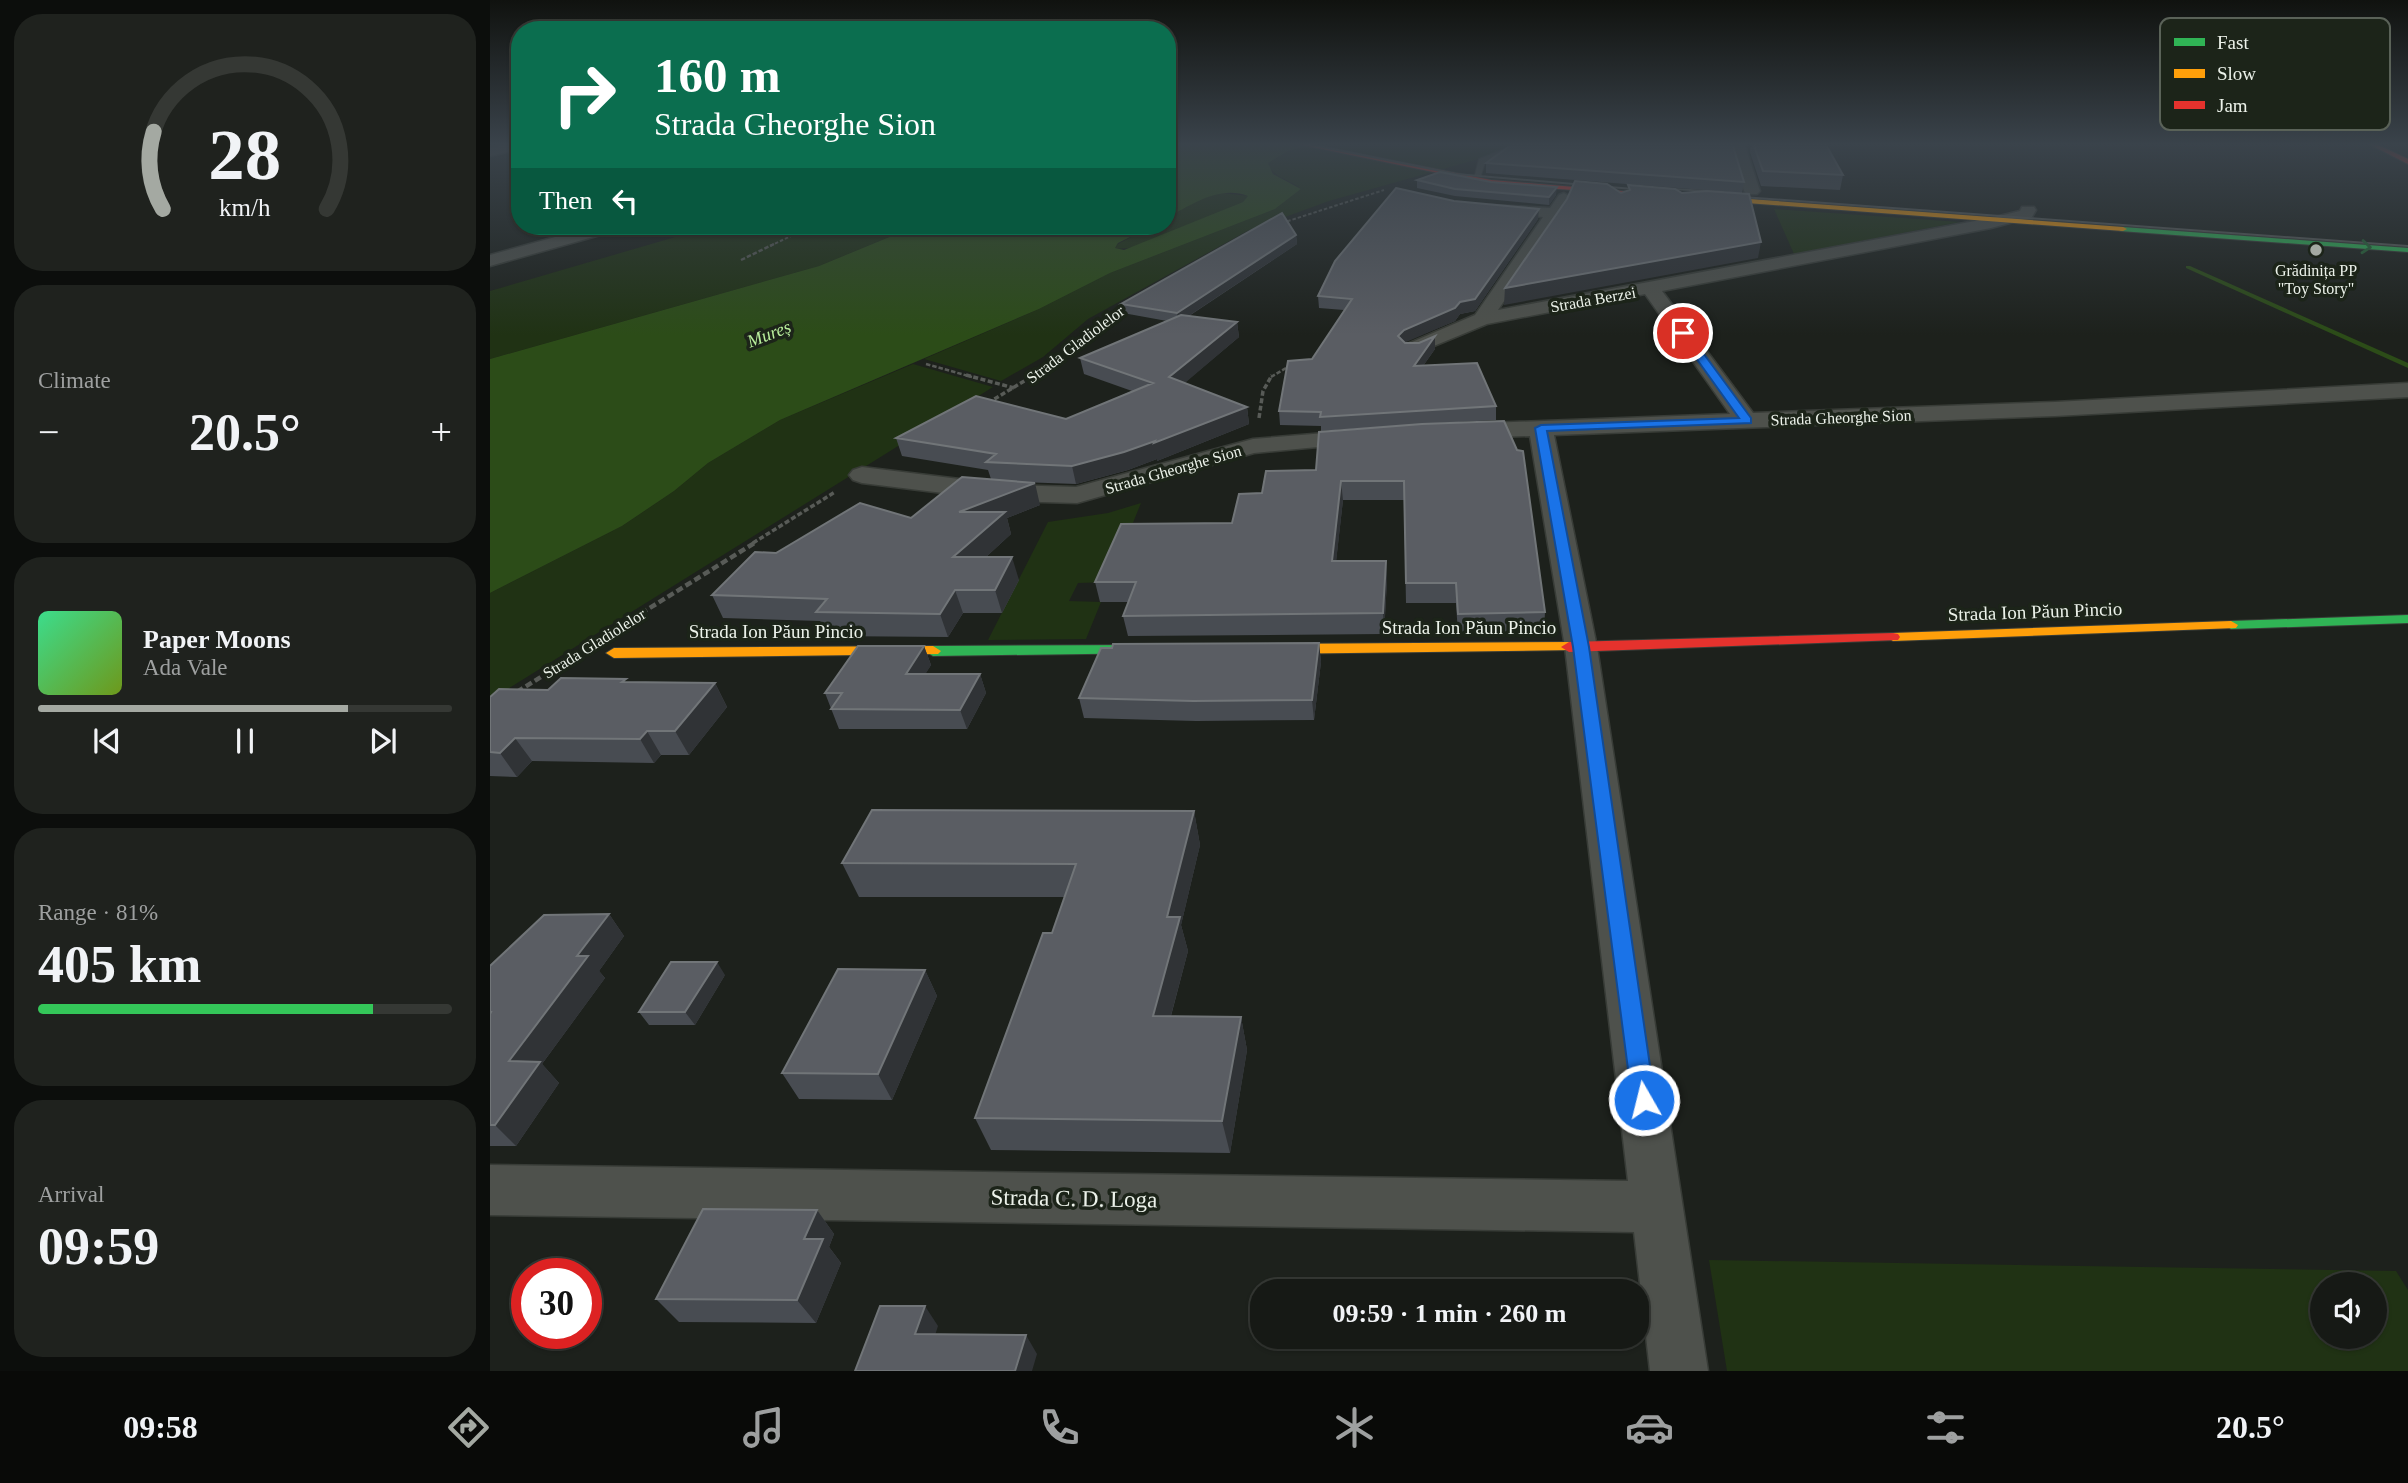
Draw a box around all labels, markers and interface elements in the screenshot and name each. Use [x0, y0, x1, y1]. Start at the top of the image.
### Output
legend [2160, 18, 2390, 130]
text: Fast [2217, 32, 2249, 53]
text: 160 m [654, 48, 781, 103]
icon: right [539, 49, 630, 140]
text: Slow [2217, 63, 2256, 84]
text: Jam [2217, 95, 2248, 116]
text: Strada Gheorghe Sion [654, 106, 936, 142]
text: 28 [209, 114, 281, 195]
icon: left [606, 182, 644, 220]
text: Then [539, 186, 592, 215]
text: km/h [219, 194, 271, 221]
one-way arrow [2361, 239, 2372, 254]
marker: Grădinița PP "Toy Story" [2308, 242, 2324, 258]
place label: Grădinița PP "Toy Story" [2275, 262, 2357, 298]
street label: Strada Berzei [1549, 284, 1638, 315]
street label: Strada Gladiolelor [1023, 302, 1128, 387]
pin [1653, 303, 1713, 363]
icon: arrive [1664, 314, 1702, 352]
water label: Mureș [743, 317, 794, 352]
text: Climate [38, 368, 111, 393]
text: 20.5° [189, 404, 301, 461]
street label: Strada Gheorghe Sion [1770, 407, 1912, 429]
text: − [38, 411, 59, 453]
text: + [431, 411, 452, 453]
street label: Strada Gheorghe Sion [1103, 442, 1244, 498]
street label: Strada Ion Păun Pincio [1947, 598, 2123, 625]
street label: Strada Gladiolelor [540, 605, 649, 682]
street label: Strada Ion Păun Pincio [1382, 617, 1556, 638]
street label: Strada Ion Păun Pincio [689, 621, 863, 642]
text: Paper Moons [143, 625, 291, 654]
text: Ada Vale [143, 655, 228, 680]
icon: previous [88, 722, 126, 760]
icon: pause [226, 722, 264, 760]
icon: next [364, 722, 402, 760]
text: Range · 81% [38, 900, 158, 925]
text: 405 km [38, 936, 201, 993]
position arrow [1607, 1063, 1681, 1137]
text: Arrival [38, 1182, 104, 1207]
street label: Strada C. D. Loga [990, 1185, 1158, 1212]
text: 09:59 [38, 1218, 159, 1275]
speed limit sign: 30 [511, 1258, 602, 1349]
map controls [2310, 1272, 2387, 1349]
button: sound [2310, 1272, 2387, 1349]
text: 09:59 · 1 min · 260 m [1333, 1299, 1567, 1328]
icon: directions [444, 1403, 493, 1452]
icon: music [739, 1403, 788, 1452]
icon: phone [1035, 1403, 1084, 1452]
icon: climate [1330, 1403, 1379, 1452]
icon: car [1625, 1403, 1674, 1452]
icon: filters [1921, 1403, 1970, 1452]
text: 09:58 [123, 1409, 198, 1445]
text: 20.5° [2216, 1409, 2285, 1445]

